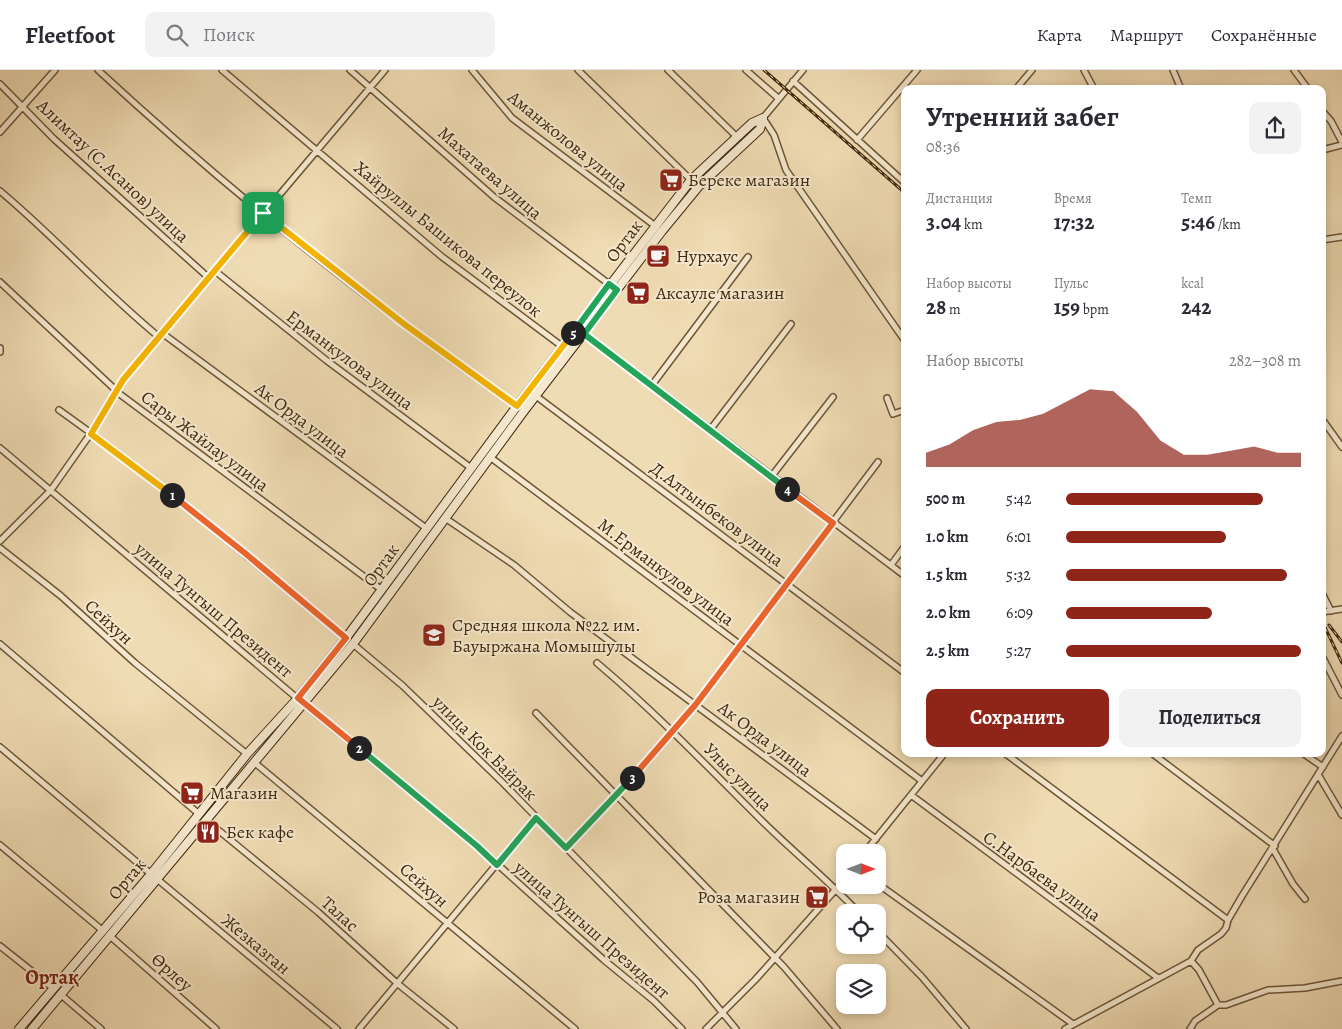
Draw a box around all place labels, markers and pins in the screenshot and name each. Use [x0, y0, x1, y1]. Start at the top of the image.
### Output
supermarket icon: Береке магазин [658, 167, 684, 193]
place label: Береке магазин [688, 168, 810, 192]
pin [242, 192, 284, 234]
cafe icon: Нурхаус [645, 243, 671, 269]
place label: Нурхаус [676, 244, 739, 268]
supermarket icon: Аксауле магазин [625, 280, 651, 306]
place label: Аксауле магазин [655, 281, 784, 305]
pin: 5 [560, 320, 586, 346]
pin: 4 [774, 476, 800, 502]
pin: 1 [160, 482, 184, 508]
place label: Средняя школа №22 им. Бауыржана Момышулы [452, 613, 641, 658]
school or university icon: Средняя школа №22 им. Бауыржана Момышулы [421, 622, 447, 648]
pin: 2 [346, 736, 372, 760]
pin: 3 [620, 766, 644, 790]
supermarket icon: Магазин [179, 780, 205, 806]
place label: Магазин [210, 781, 278, 805]
restaurant icon: Бек кафе [195, 819, 221, 845]
place label: Бек кафе [226, 820, 294, 844]
supermarket icon: Роза магазин [804, 884, 830, 910]
place label: Роза магазин [697, 885, 800, 909]

